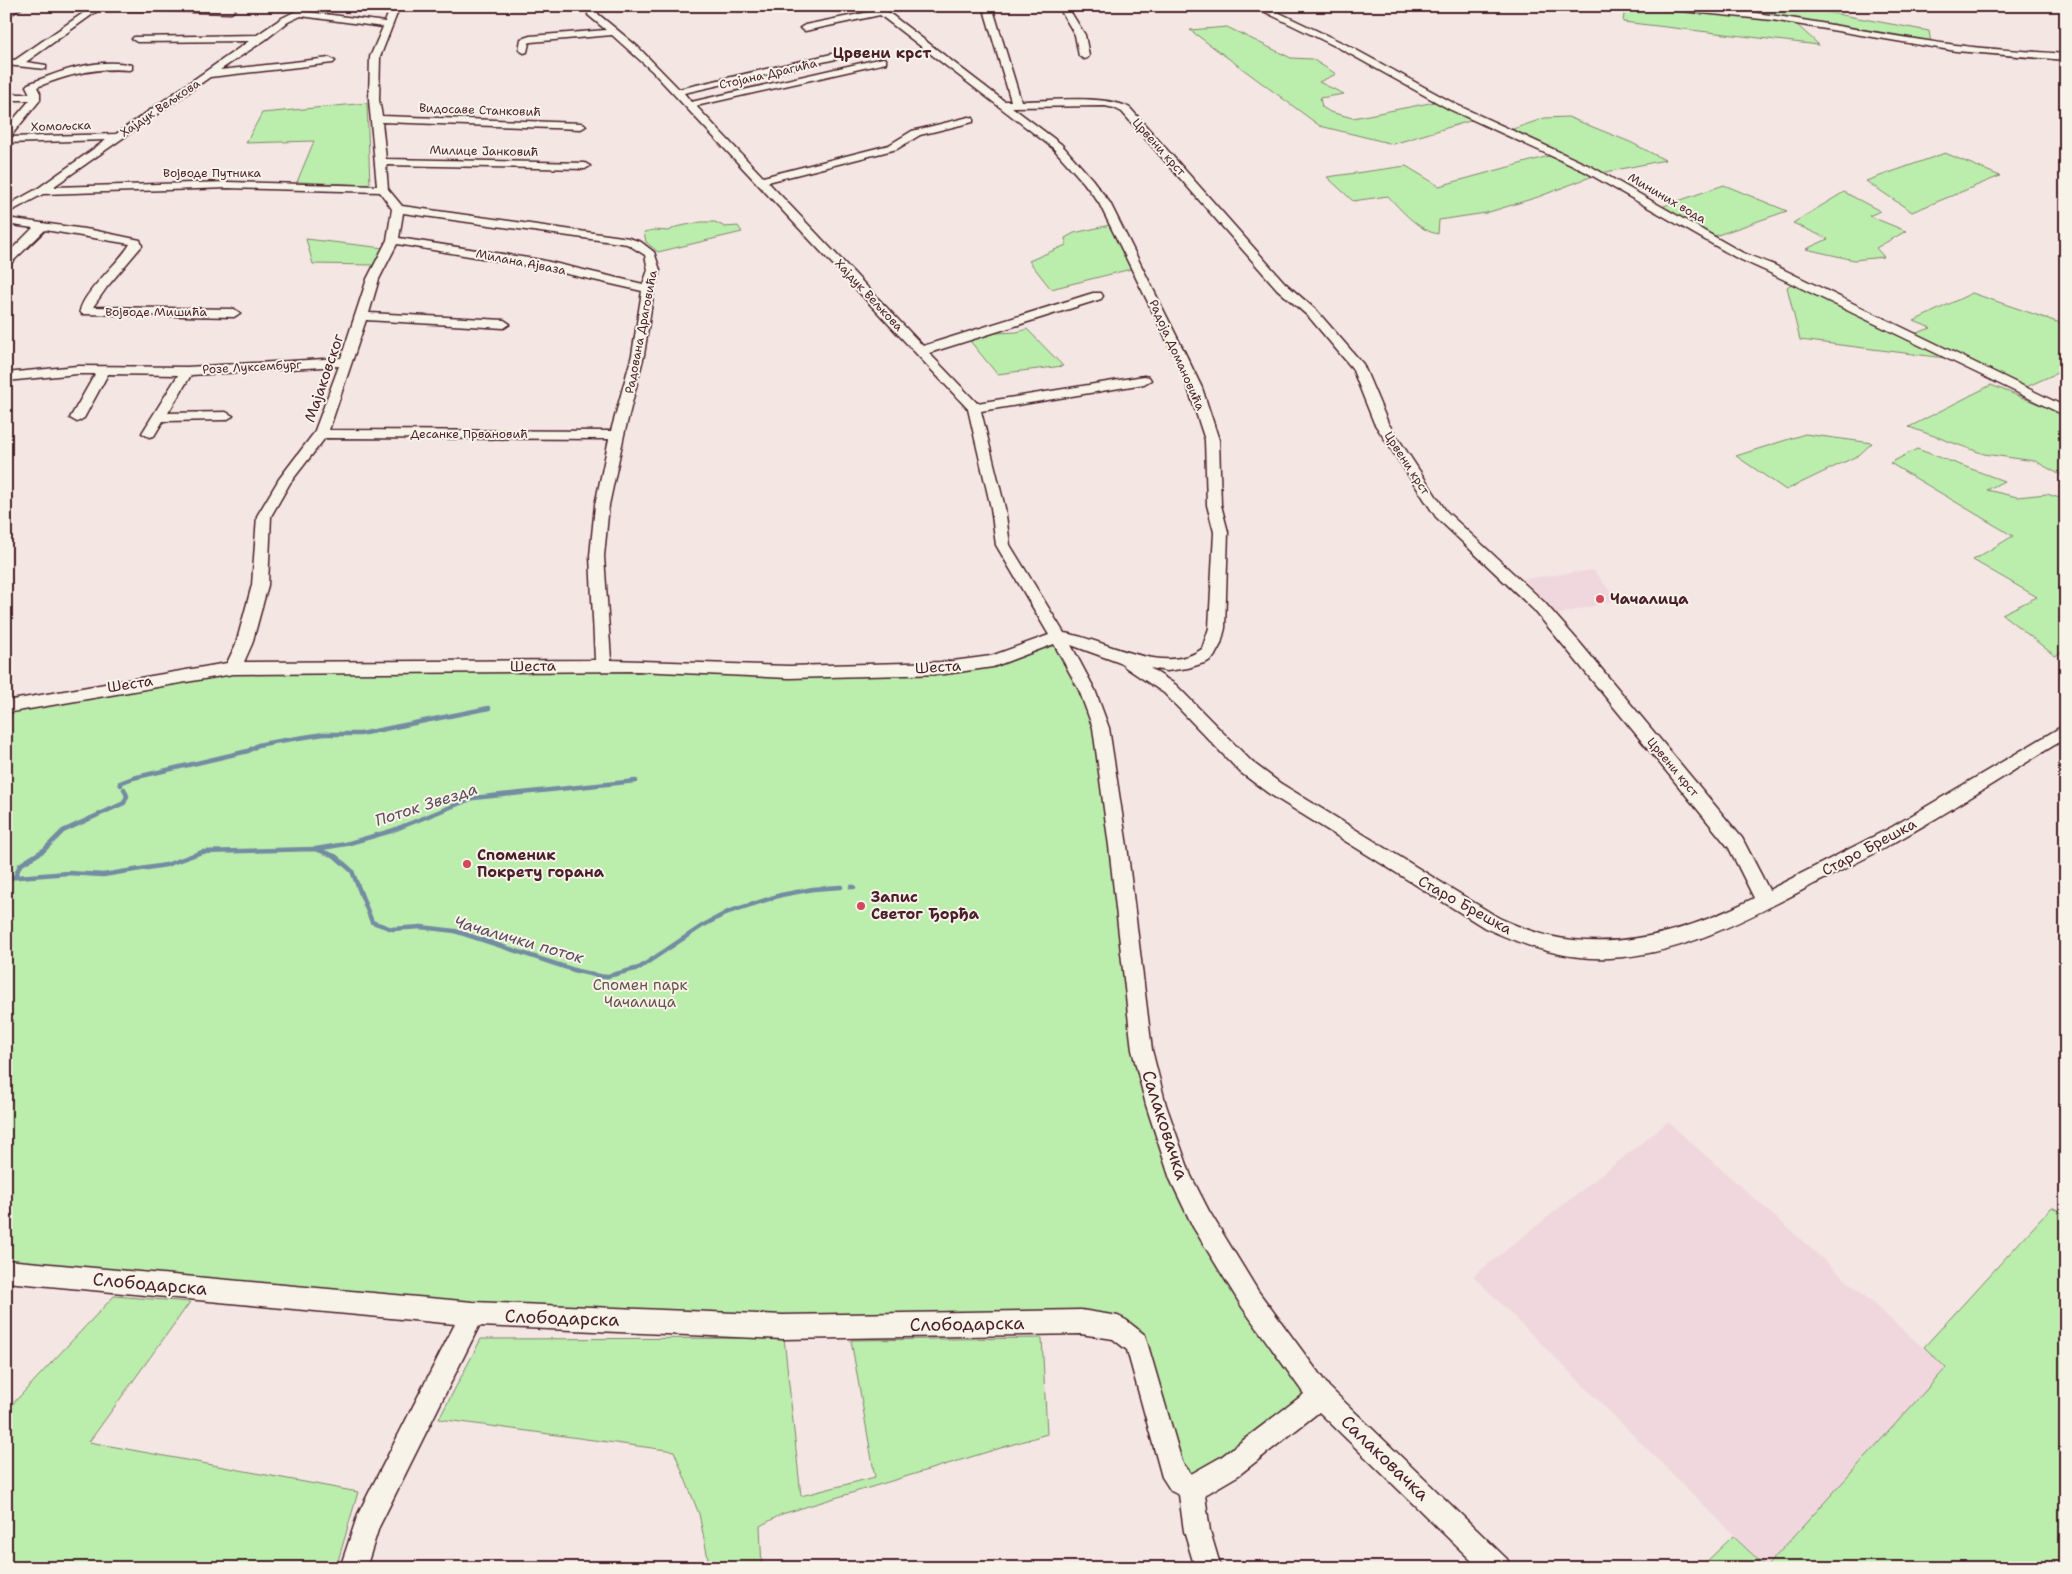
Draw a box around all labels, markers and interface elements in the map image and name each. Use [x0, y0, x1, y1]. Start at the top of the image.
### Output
district label: Црвени крст [833, 43, 931, 63]
street label: Стојана Драгића [718, 55, 819, 93]
street label: Хајдук Вељкова [117, 75, 204, 141]
street label: Видосаве Станковић [419, 100, 541, 120]
street label: Црвени крст [1129, 115, 1190, 180]
street label: Хомољска [31, 117, 92, 135]
street label: Милице Јанковић [429, 142, 539, 160]
street label: Војводе Путника [163, 165, 262, 181]
street label: Мининих вода [1625, 169, 1709, 227]
street label: Милана Ајваза [475, 245, 568, 279]
street label: Хајдук Вељкова [831, 255, 907, 335]
street label: Радована Драговића [621, 268, 661, 395]
street label: Радоја Домановића [1145, 297, 1209, 413]
street label: Војводе Мишића [105, 304, 207, 320]
street label: Мајаковског [299, 331, 349, 425]
street label: Розе Луксембург [202, 356, 303, 378]
street label: Десанке Првановић [410, 426, 528, 442]
street label: Црвени крст [1381, 428, 1434, 499]
place label: Чачалица [1610, 589, 1689, 609]
marker: Чачалица [1594, 593, 1606, 605]
street label: Шеста [914, 655, 962, 679]
street label: Шеста [510, 656, 557, 676]
street label: Шеста [106, 670, 155, 697]
street label: Црвени крст [1644, 734, 1703, 801]
water label: Поток Звезда [372, 778, 480, 831]
street label: Старо Брешка [1818, 813, 1920, 880]
place label: Споменик Покрету горана [477, 845, 605, 882]
marker: Споменик Покрету горана [461, 858, 473, 870]
street label: Старо Брешка [1415, 871, 1516, 939]
place label: Запис Светог Ђорђа [871, 887, 980, 924]
marker: Запис Светог Ђорђа [855, 900, 867, 912]
water label: Чачалички поток [452, 911, 587, 968]
park label: Спомен парк Чачалица [593, 975, 687, 1012]
street label: Салаковачка [1136, 1067, 1194, 1183]
street label: Слободарска [92, 1267, 208, 1301]
street label: Слободарска [504, 1304, 620, 1332]
street label: Слободарска [909, 1311, 1025, 1337]
street label: Салаковачка [1336, 1410, 1434, 1506]

